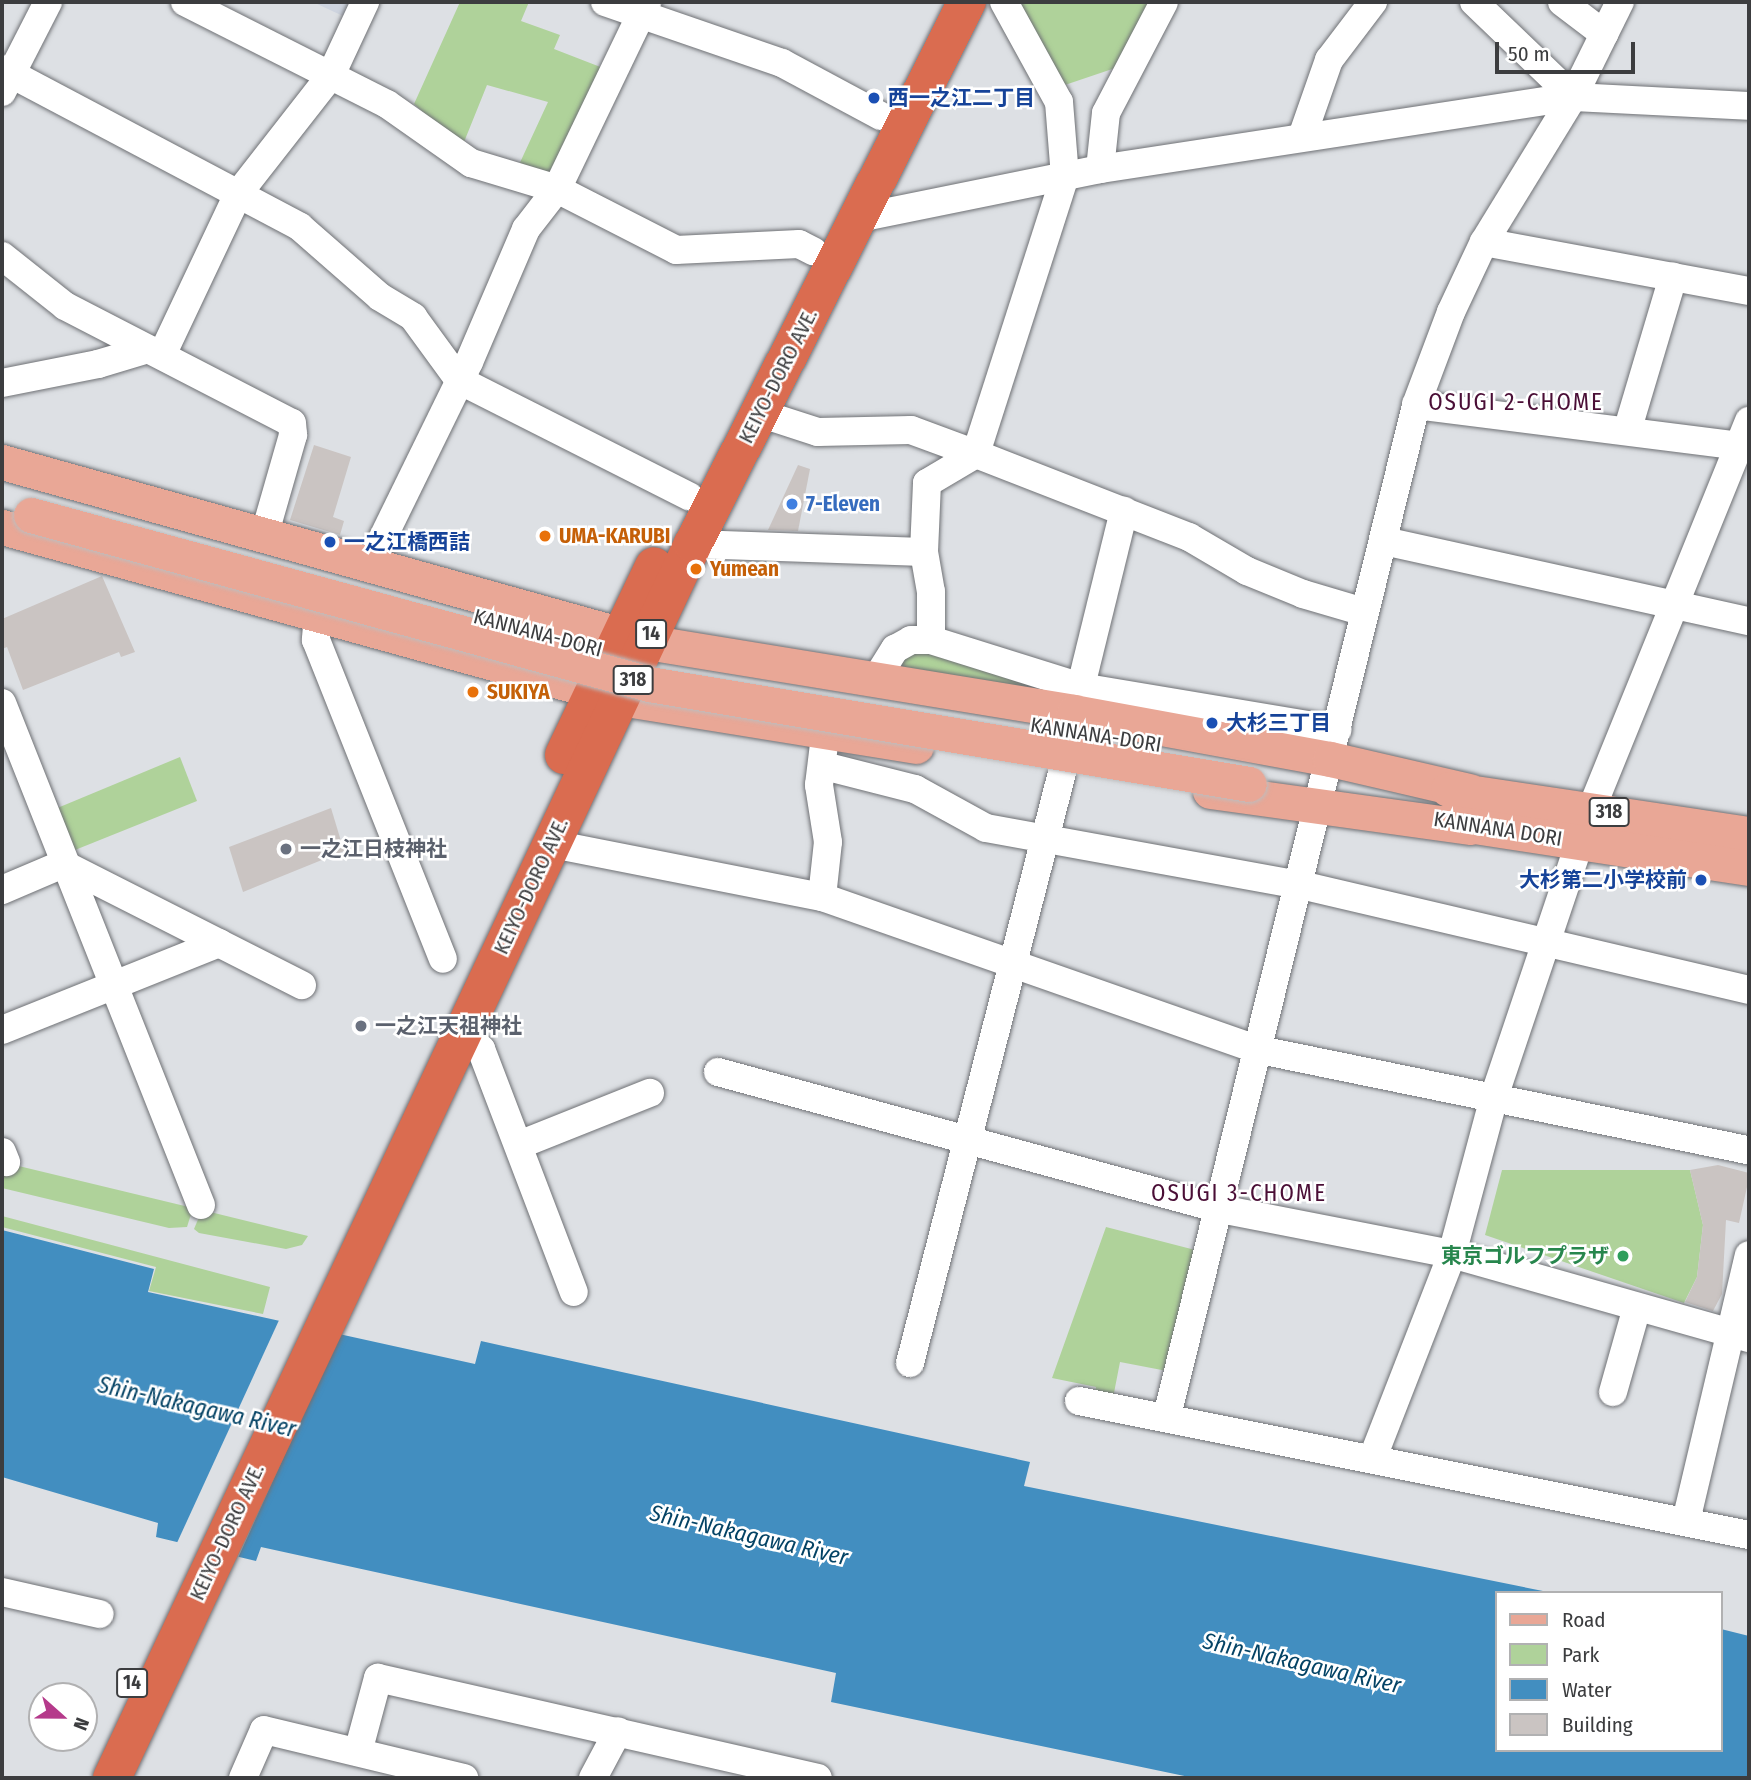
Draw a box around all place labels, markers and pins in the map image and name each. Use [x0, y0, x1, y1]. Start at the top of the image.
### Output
place label: 西一之江二丁目 [888, 85, 1035, 111]
marker: 西一之江二丁目 [866, 90, 882, 106]
place label: 7-Eleven [806, 491, 880, 517]
marker: 7-Eleven [784, 496, 800, 512]
place label: UMA-KARUBI [559, 523, 670, 549]
marker: UMA-KARUBI [537, 528, 553, 544]
place label: 一之江橋西詰 [344, 529, 470, 555]
marker: 一之江橋西詰 [322, 534, 338, 550]
place label: Yumean [710, 556, 779, 582]
marker: Yumean [688, 561, 704, 577]
place label: SUKIYA [487, 679, 550, 705]
marker: SUKIYA [465, 684, 481, 700]
place label: 大杉三丁目 [1226, 710, 1331, 736]
marker: 大杉三丁目 [1204, 715, 1220, 731]
place label: 一之江日枝神社 [300, 836, 447, 862]
marker: 一之江日枝神社 [278, 841, 294, 857]
place label: 大杉第二小学校前 [1519, 867, 1687, 893]
marker: 大杉第二小学校前 [1693, 872, 1709, 888]
place label: 一之江天祖神社 [375, 1013, 522, 1039]
marker: 一之江天祖神社 [353, 1018, 369, 1034]
place label: 東京ゴルフプラザ [1441, 1243, 1609, 1269]
marker: 東京ゴルフプラザ [1615, 1248, 1631, 1264]

